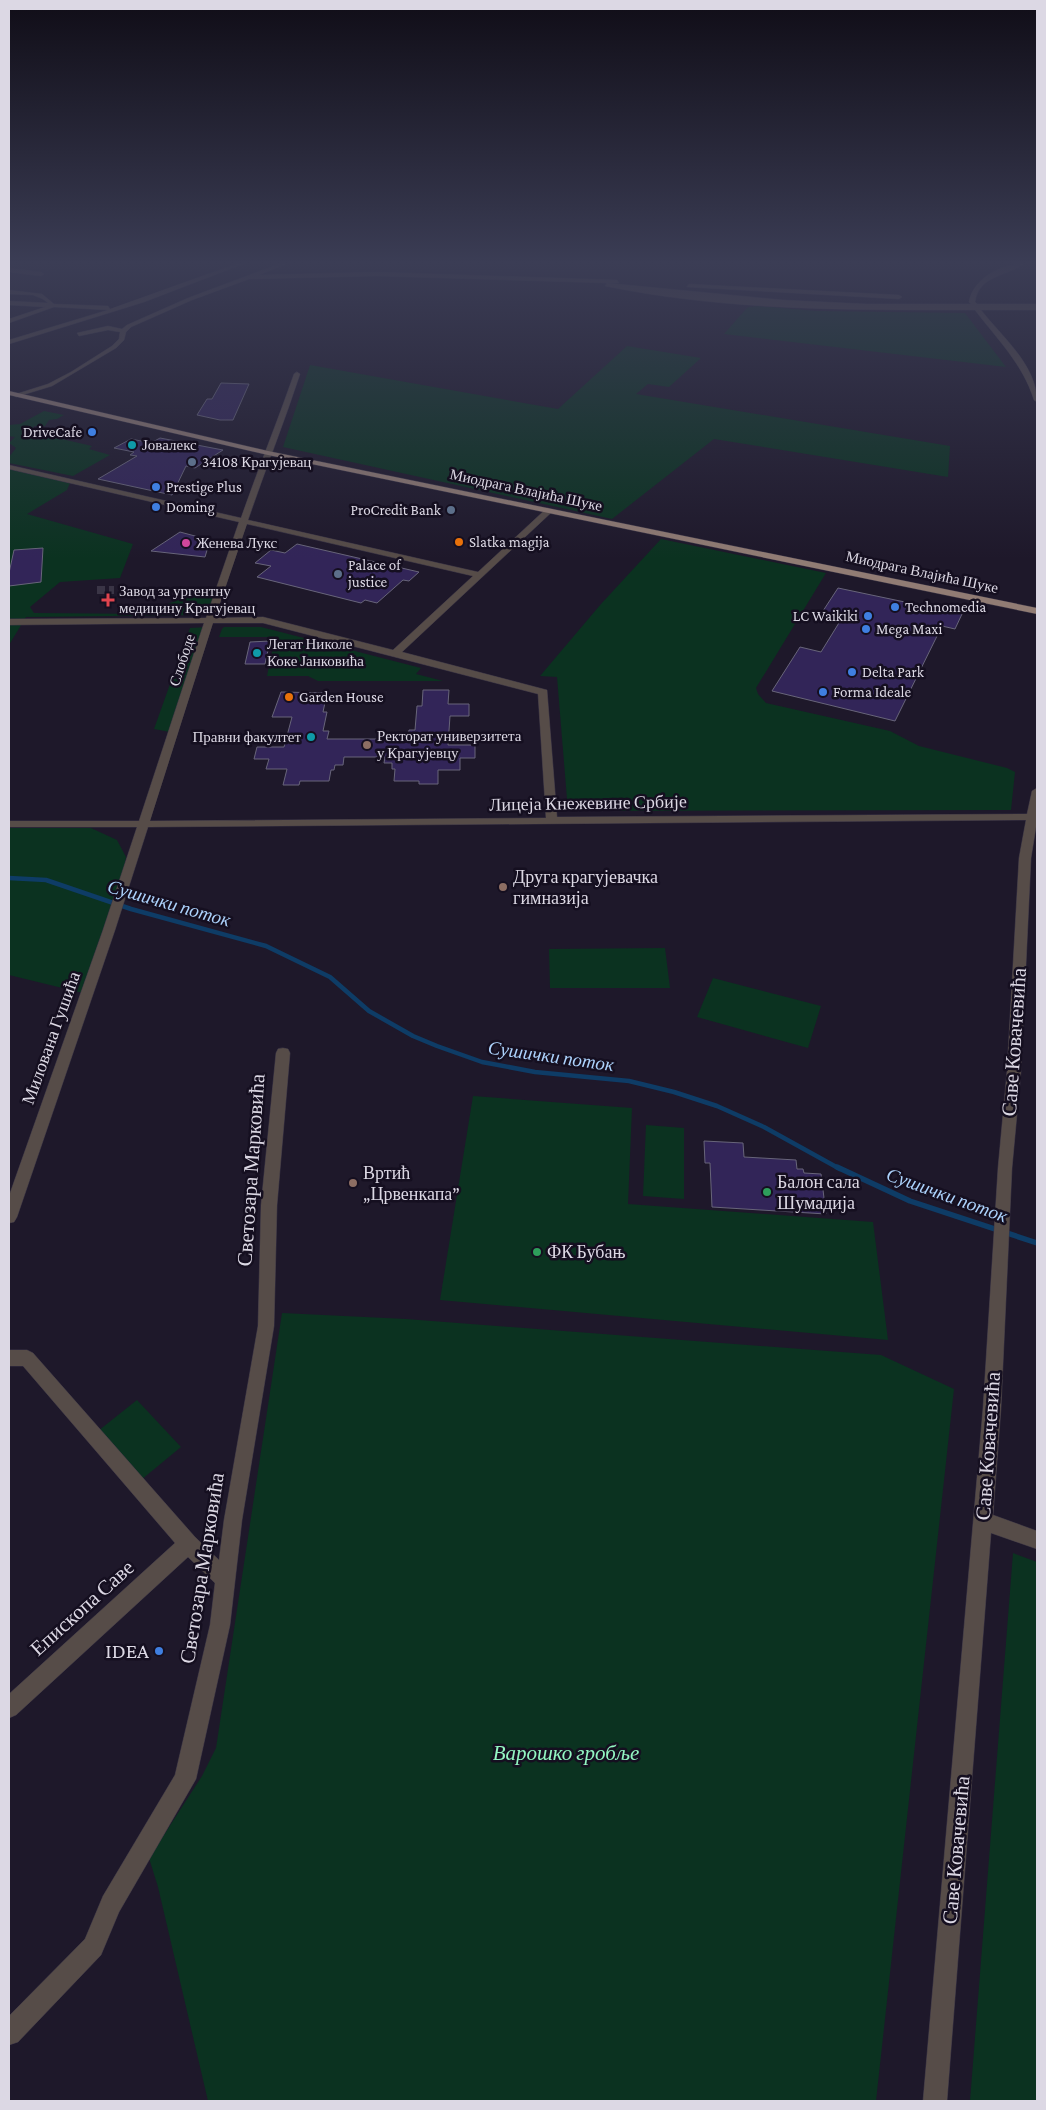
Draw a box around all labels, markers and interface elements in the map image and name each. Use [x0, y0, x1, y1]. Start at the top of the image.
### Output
place label: DriveCafe [23, 424, 82, 440]
marker: DriveCafe [86, 426, 98, 438]
place label: Јовалекс [142, 437, 197, 453]
marker: Јовалекс [126, 439, 138, 451]
place label: 34108 Крагујевац [202, 454, 311, 470]
marker: 34108 Крагујевац [186, 456, 198, 468]
street label: Миодрага Влајића Шуке [448, 466, 604, 514]
place label: Prestige Plus [166, 479, 242, 496]
marker: Prestige Plus [150, 481, 162, 493]
place label: Doming [166, 499, 215, 516]
marker: Doming [150, 501, 162, 513]
place label: ProCredit Bank [351, 502, 442, 518]
marker: ProCredit Bank [445, 504, 457, 516]
place label: Slatka magija [469, 534, 550, 551]
place label: Женева Лукс [196, 535, 278, 551]
marker: Slatka magija [453, 536, 465, 548]
marker: Женева Лукс [180, 537, 192, 549]
street label: Миодрага Влајића Шуке [844, 548, 1000, 596]
place label: Palace of justice [347, 557, 402, 591]
marker: Palace of justice [332, 568, 344, 580]
place label: Завод за ургентну медицину Крагујевац [119, 583, 255, 616]
marker: Завод за ургентну медицину Крагујевац [101, 593, 115, 607]
place label: Technomedia [905, 599, 986, 615]
marker: Technomedia [889, 601, 901, 613]
place label: LC Waikiki [793, 608, 858, 624]
marker: LC Waikiki [862, 610, 874, 622]
place label: Mega Maxi [876, 621, 942, 638]
marker: Mega Maxi [860, 623, 872, 635]
street label: Слободе [166, 632, 198, 688]
place label: Легат Николе Коке Јанковића [267, 636, 364, 669]
marker: Легат Николе Коке Јанковића [251, 647, 263, 659]
place label: Delta Park [862, 664, 925, 680]
marker: Delta Park [846, 666, 858, 678]
place label: Forma Ideale [833, 684, 912, 700]
marker: Forma Ideale [817, 686, 829, 698]
place label: Garden House [299, 689, 384, 705]
marker: Garden House [283, 691, 295, 703]
place label: Ректорат универзитета у Крагујевцу [377, 728, 522, 761]
place label: Правни факултет [193, 729, 301, 745]
marker: Правни факултет [305, 731, 317, 743]
marker: Ректорат универзитета у Крагујевцу [361, 739, 373, 751]
street label: Лицеја Кнежевине Србије [489, 791, 687, 815]
place label: Друга крагујевачка гимназија [513, 867, 658, 908]
water label: Сушички поток [105, 875, 234, 931]
marker: Друга крагујевачка гимназија [497, 881, 509, 893]
street label: Саве Ковачевића [997, 966, 1031, 1117]
street label: Милована Гушића [18, 969, 84, 1107]
water label: Сушички поток [487, 1037, 616, 1075]
street label: Светозара Марковића [232, 1072, 270, 1267]
place label: Вртић „Црвенкапа” [363, 1163, 460, 1204]
water label: Сушички поток [884, 1163, 1011, 1227]
place label: Балон сала Шумадија [777, 1172, 860, 1213]
marker: Вртић „Црвенкапа” [347, 1177, 359, 1189]
marker: Балон сала Шумадија [761, 1186, 773, 1198]
place label: ФК Бубањ [547, 1242, 625, 1262]
marker: ФК Бубањ [531, 1246, 543, 1258]
street label: Саве Ковачевића [971, 1370, 1005, 1521]
street label: Светозара Марковића [175, 1470, 229, 1665]
street label: Епископа Саве [25, 1555, 139, 1661]
place label: IDEA [105, 1639, 149, 1663]
marker: IDEA [153, 1645, 165, 1657]
park label: Варошко гробље [493, 1741, 639, 1765]
street label: Саве Ковачевића [938, 1774, 974, 1925]

